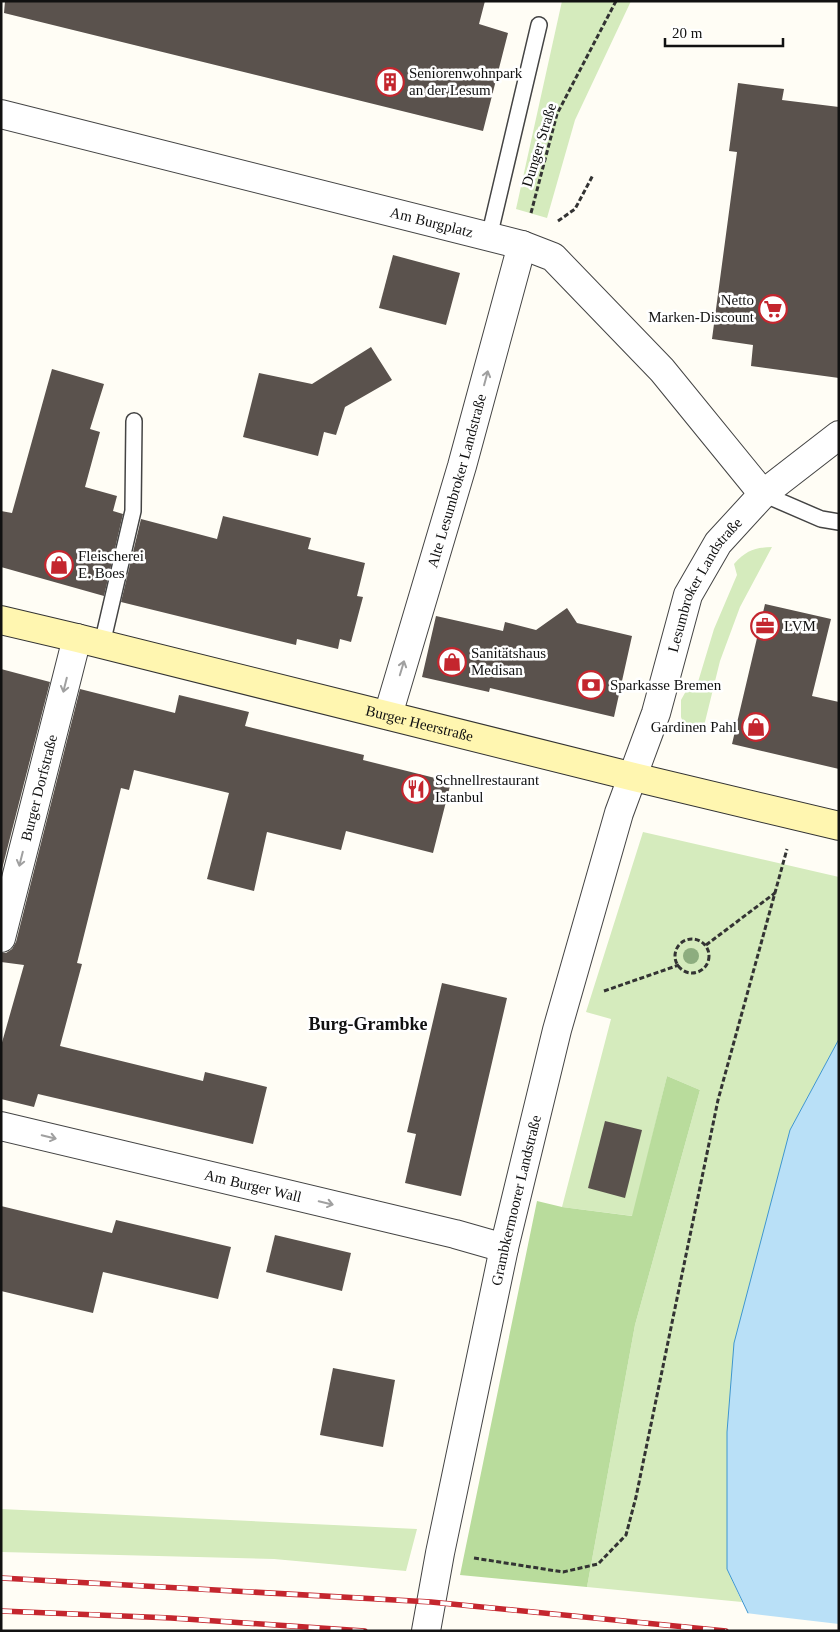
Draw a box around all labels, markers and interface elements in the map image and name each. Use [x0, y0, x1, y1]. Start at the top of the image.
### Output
scale bar [665, 15, 782, 47]
text: 20 m [672, 25, 703, 41]
place label: Seniorenwohnpark an der Lesum [409, 65, 523, 98]
building icon: Seniorenwohnpark an der Lesum [375, 67, 405, 97]
street label: Dunger Straße [519, 101, 559, 189]
street label: Am Burgplatz [388, 204, 475, 240]
place label: Netto Marken-Discount [648, 292, 755, 325]
supermarket icon: Netto Marken-Discount [758, 294, 788, 324]
one-way arrow [482, 370, 491, 386]
street label: Alte Lesumbroker Landstraße [424, 392, 489, 570]
street label: Lesumbroker Landstraße [665, 514, 745, 654]
place label: Fleischerei E. Boes [78, 548, 144, 581]
shop icon: Fleischerei E. Boes [44, 550, 74, 580]
office icon: LVM [750, 611, 780, 641]
place label: LVM [784, 618, 816, 634]
place label: Sanitätshaus Medisan [471, 645, 546, 678]
shop icon: Sanitätshaus Medisan [437, 647, 467, 677]
one-way arrow [397, 661, 407, 677]
bank icon: Sparkasse Bremen [576, 670, 606, 700]
one-way arrow [60, 676, 69, 692]
place label: Sparkasse Bremen [610, 677, 722, 693]
street label: Burger Heerstraße [364, 702, 475, 745]
shop icon: Gardinen Pahl [741, 712, 771, 742]
place label: Gardinen Pahl [651, 719, 737, 735]
street label: Burger Dorfstraße [18, 732, 60, 843]
place label: Schnellrestaurant Istanbul [435, 772, 540, 805]
restaurant icon: Schnellrestaurant Istanbul [401, 774, 431, 804]
one-way arrow [16, 851, 25, 867]
district label: Burg-Grambke [309, 1014, 428, 1034]
street label: Grambkermoorer Landstraße [488, 1113, 544, 1287]
one-way arrow [40, 1133, 56, 1142]
street label: Am Burger Wall [203, 1167, 303, 1205]
one-way arrow [317, 1199, 333, 1208]

